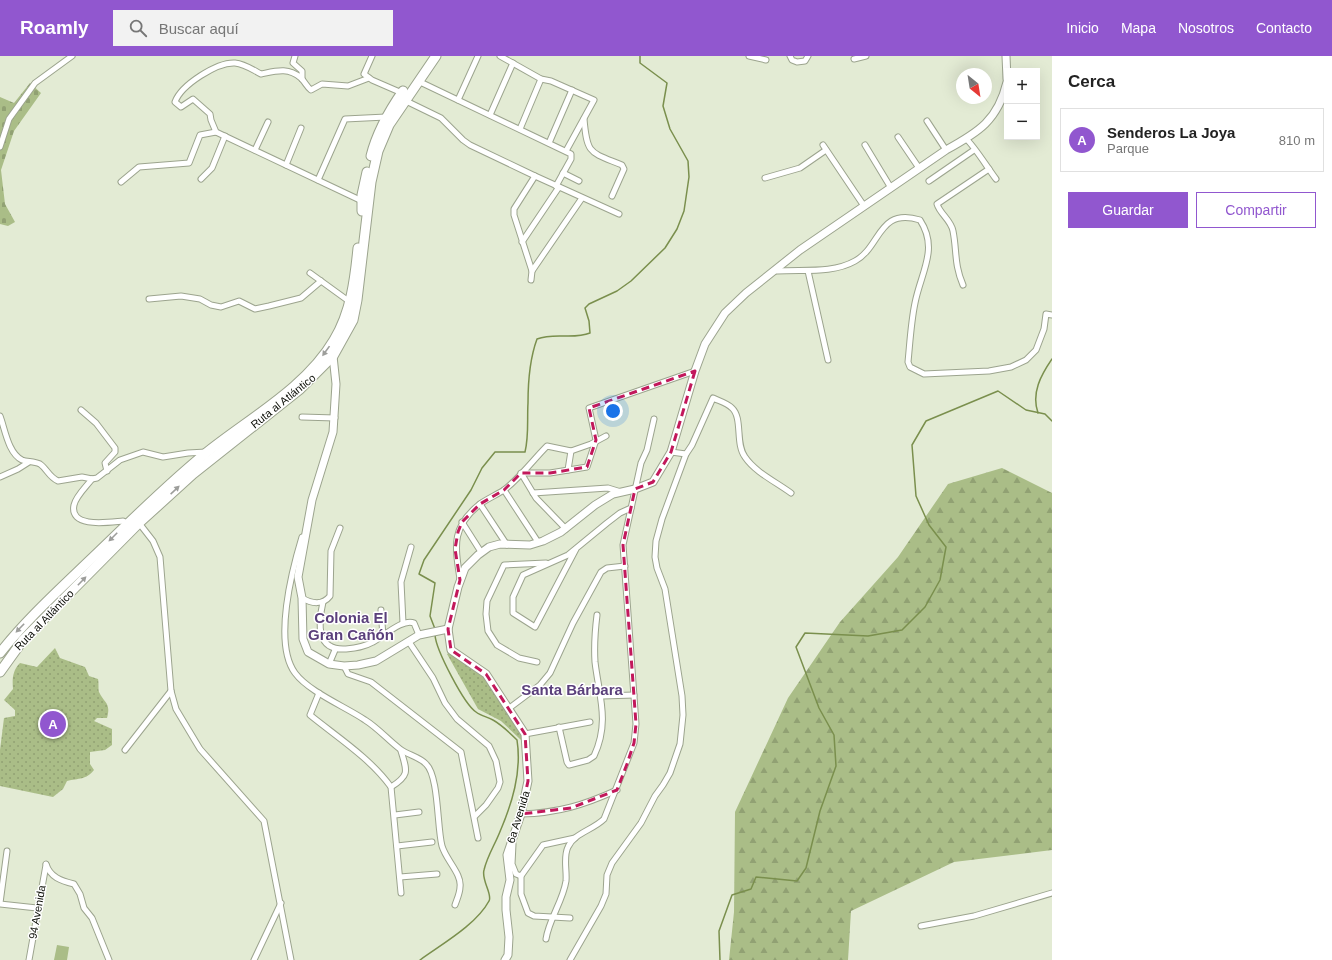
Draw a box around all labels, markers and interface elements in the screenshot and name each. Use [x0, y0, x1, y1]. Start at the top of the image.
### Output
search box [113, 10, 393, 46]
text: Roamly [20, 17, 89, 38]
icon: search [127, 17, 149, 39]
text: Buscar aquí [159, 20, 239, 37]
text: Inicio [1066, 20, 1099, 36]
text: Mapa [1121, 20, 1156, 36]
text: Nosotros [1178, 20, 1234, 36]
text: Contacto [1256, 20, 1312, 36]
north arrow [956, 68, 992, 104]
map controls [1004, 68, 1040, 140]
button: + [1004, 68, 1040, 104]
text: Cerca [1068, 72, 1115, 91]
button: − [1004, 104, 1040, 140]
text: Senderos La Joya [1107, 124, 1235, 141]
text: A [1077, 133, 1087, 148]
text: 810 m [1279, 133, 1315, 148]
text: Parque [1107, 141, 1149, 156]
button: Guardar [1068, 192, 1188, 228]
button: Compartir [1196, 192, 1316, 228]
one-way arrow [322, 345, 331, 356]
street label: Ruta al Atlántico [248, 371, 318, 431]
your location [603, 401, 623, 421]
one-way arrow [170, 485, 180, 495]
one-way arrow [108, 532, 118, 542]
one-way arrow [78, 576, 87, 586]
street label: Ruta al Atlántico [12, 587, 76, 653]
district label: Colonia El Gran Cañón [308, 609, 394, 643]
one-way arrow [16, 623, 25, 633]
district label: Santa Bárbara [521, 681, 624, 698]
pin: A [40, 709, 66, 739]
street label: 6a Avenida [504, 788, 532, 845]
street label: 94 Avenida [26, 883, 48, 940]

